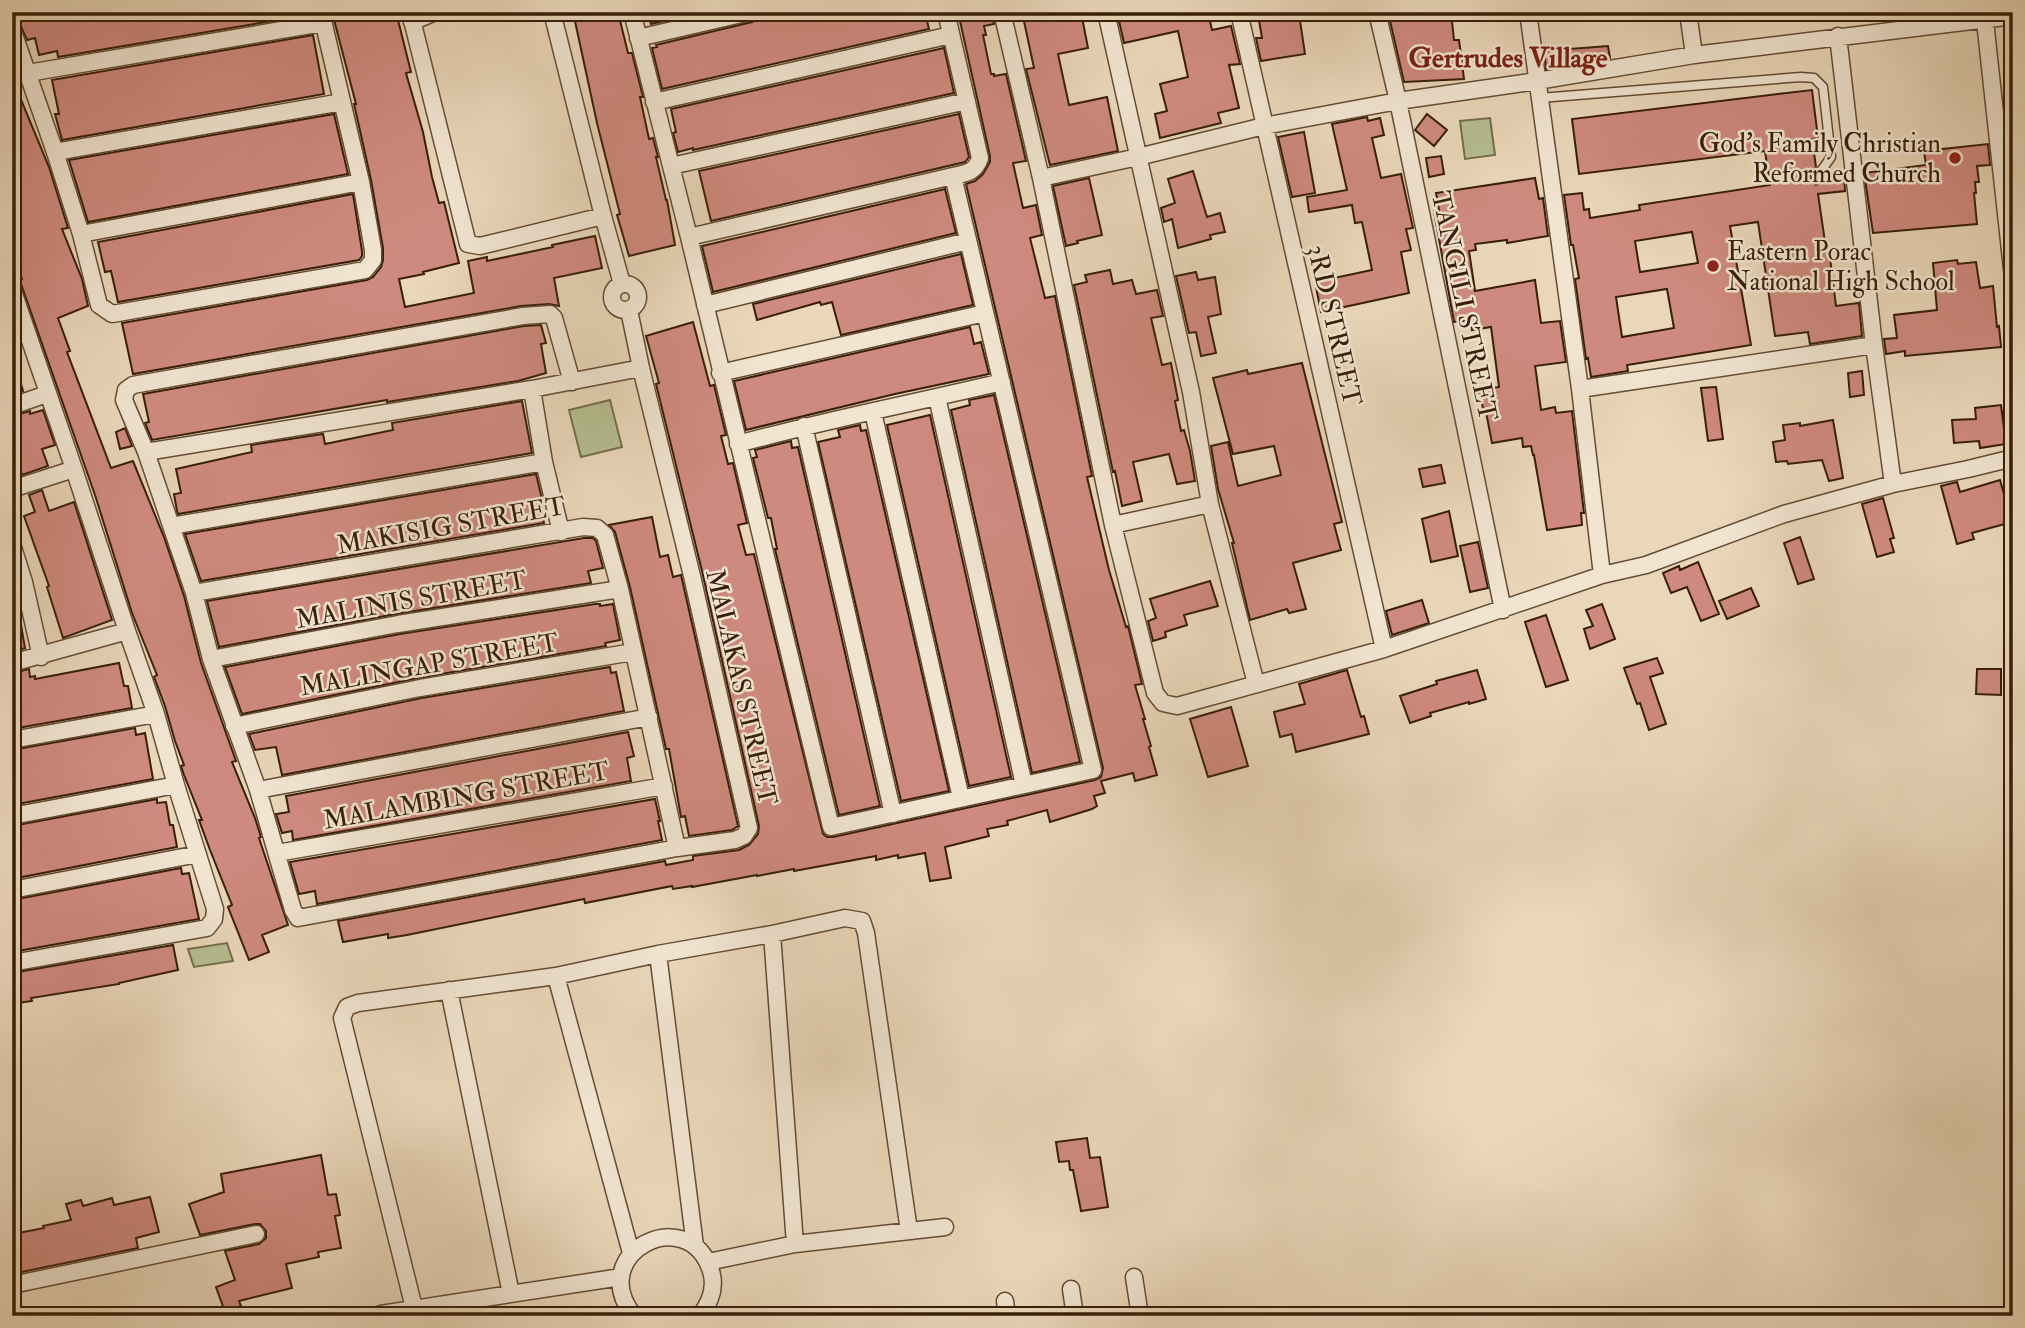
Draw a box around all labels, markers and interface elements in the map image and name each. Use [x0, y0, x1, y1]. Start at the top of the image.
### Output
district label: Gertrudes Village [1408, 41, 1608, 76]
place label: God's Family Christian Reformed Church [1699, 128, 1941, 190]
marker: God's Family Christian Reformed Church [1947, 150, 1963, 166]
street label: TANGILI STREET [1424, 188, 1504, 424]
place label: Eastern Porac National High School [1727, 236, 1955, 298]
street label: 3RD STREET [1300, 242, 1368, 409]
marker: Eastern Porac National High School [1705, 258, 1721, 274]
street label: MAKISIG STREET [334, 490, 568, 562]
street label: MALINIS STREET [293, 564, 529, 636]
street label: MALAKAS STREET [698, 566, 784, 808]
street label: MALINGAP STREET [297, 626, 561, 704]
street label: MALAMBING STREET [321, 755, 612, 837]

